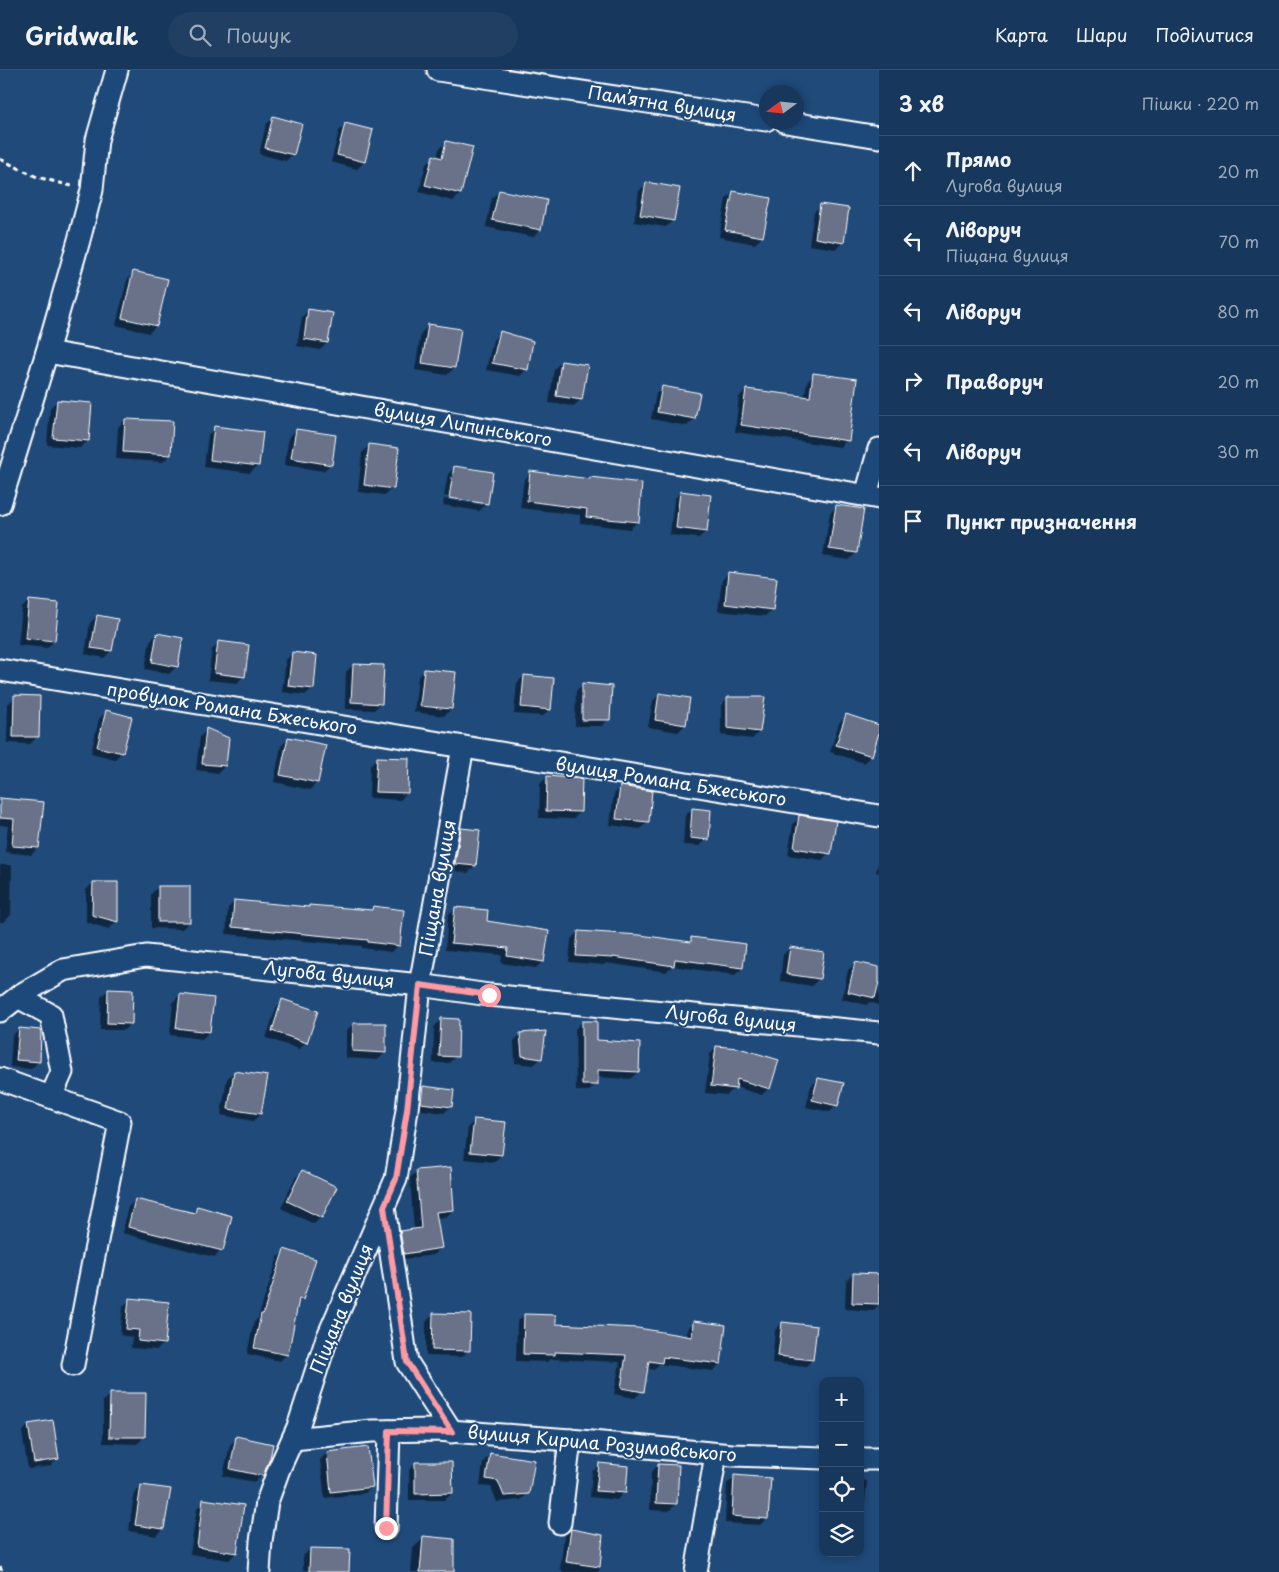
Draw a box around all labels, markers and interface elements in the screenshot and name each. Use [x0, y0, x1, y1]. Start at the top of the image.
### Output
search box [168, 12, 518, 57]
text: Gridwalk [25, 17, 138, 53]
icon: search [186, 21, 214, 49]
text: Пошук [226, 21, 291, 49]
text: Карта [995, 21, 1048, 48]
text: Шари [1076, 21, 1128, 48]
text: Поділитися [1156, 21, 1254, 48]
street label: Памʼятна вулиця [586, 77, 738, 128]
north arrow [759, 85, 804, 130]
text: 3 хв [899, 87, 944, 119]
text: Пішки · 220 m [1142, 91, 1259, 115]
text: Прямо [946, 145, 1011, 173]
icon: ahead [899, 157, 927, 185]
text: 20 m [1218, 159, 1259, 183]
text: Лугова вулиця [946, 173, 1063, 197]
text: Ліворуч [946, 215, 1022, 243]
icon: left [899, 227, 927, 255]
text: 70 m [1219, 229, 1259, 253]
text: Піщана вулиця [946, 243, 1069, 267]
icon: left [899, 297, 927, 325]
text: Ліворуч [946, 297, 1022, 325]
text: 80 m [1217, 299, 1259, 323]
icon: right [899, 367, 927, 395]
text: Праворуч [946, 367, 1043, 395]
text: 20 m [1218, 369, 1259, 393]
street label: вулиця Липинського [372, 395, 555, 452]
icon: left [899, 437, 927, 465]
text: Ліворуч [946, 437, 1022, 465]
text: 30 m [1217, 439, 1259, 463]
icon: arrive [899, 507, 927, 535]
text: Пункт призначення [946, 507, 1137, 535]
street label: провулок Романа Бжеського [105, 674, 359, 741]
street label: вулиця Романа Бжеського [554, 749, 789, 812]
street label: Піщана вулиця [411, 818, 462, 958]
street label: Лугова вулиця [262, 953, 396, 994]
route start [478, 984, 501, 1007]
street label: Лугова вулиця [664, 997, 798, 1038]
street label: Піщана вулиця [302, 1239, 379, 1377]
map controls [819, 1377, 864, 1557]
button: + [819, 1377, 864, 1422]
street label: вулиця Кирила Розумовського [466, 1417, 738, 1468]
button: − [819, 1422, 864, 1467]
button: locate [819, 1467, 864, 1512]
button: layers [819, 1512, 864, 1557]
route end [375, 1517, 398, 1540]

